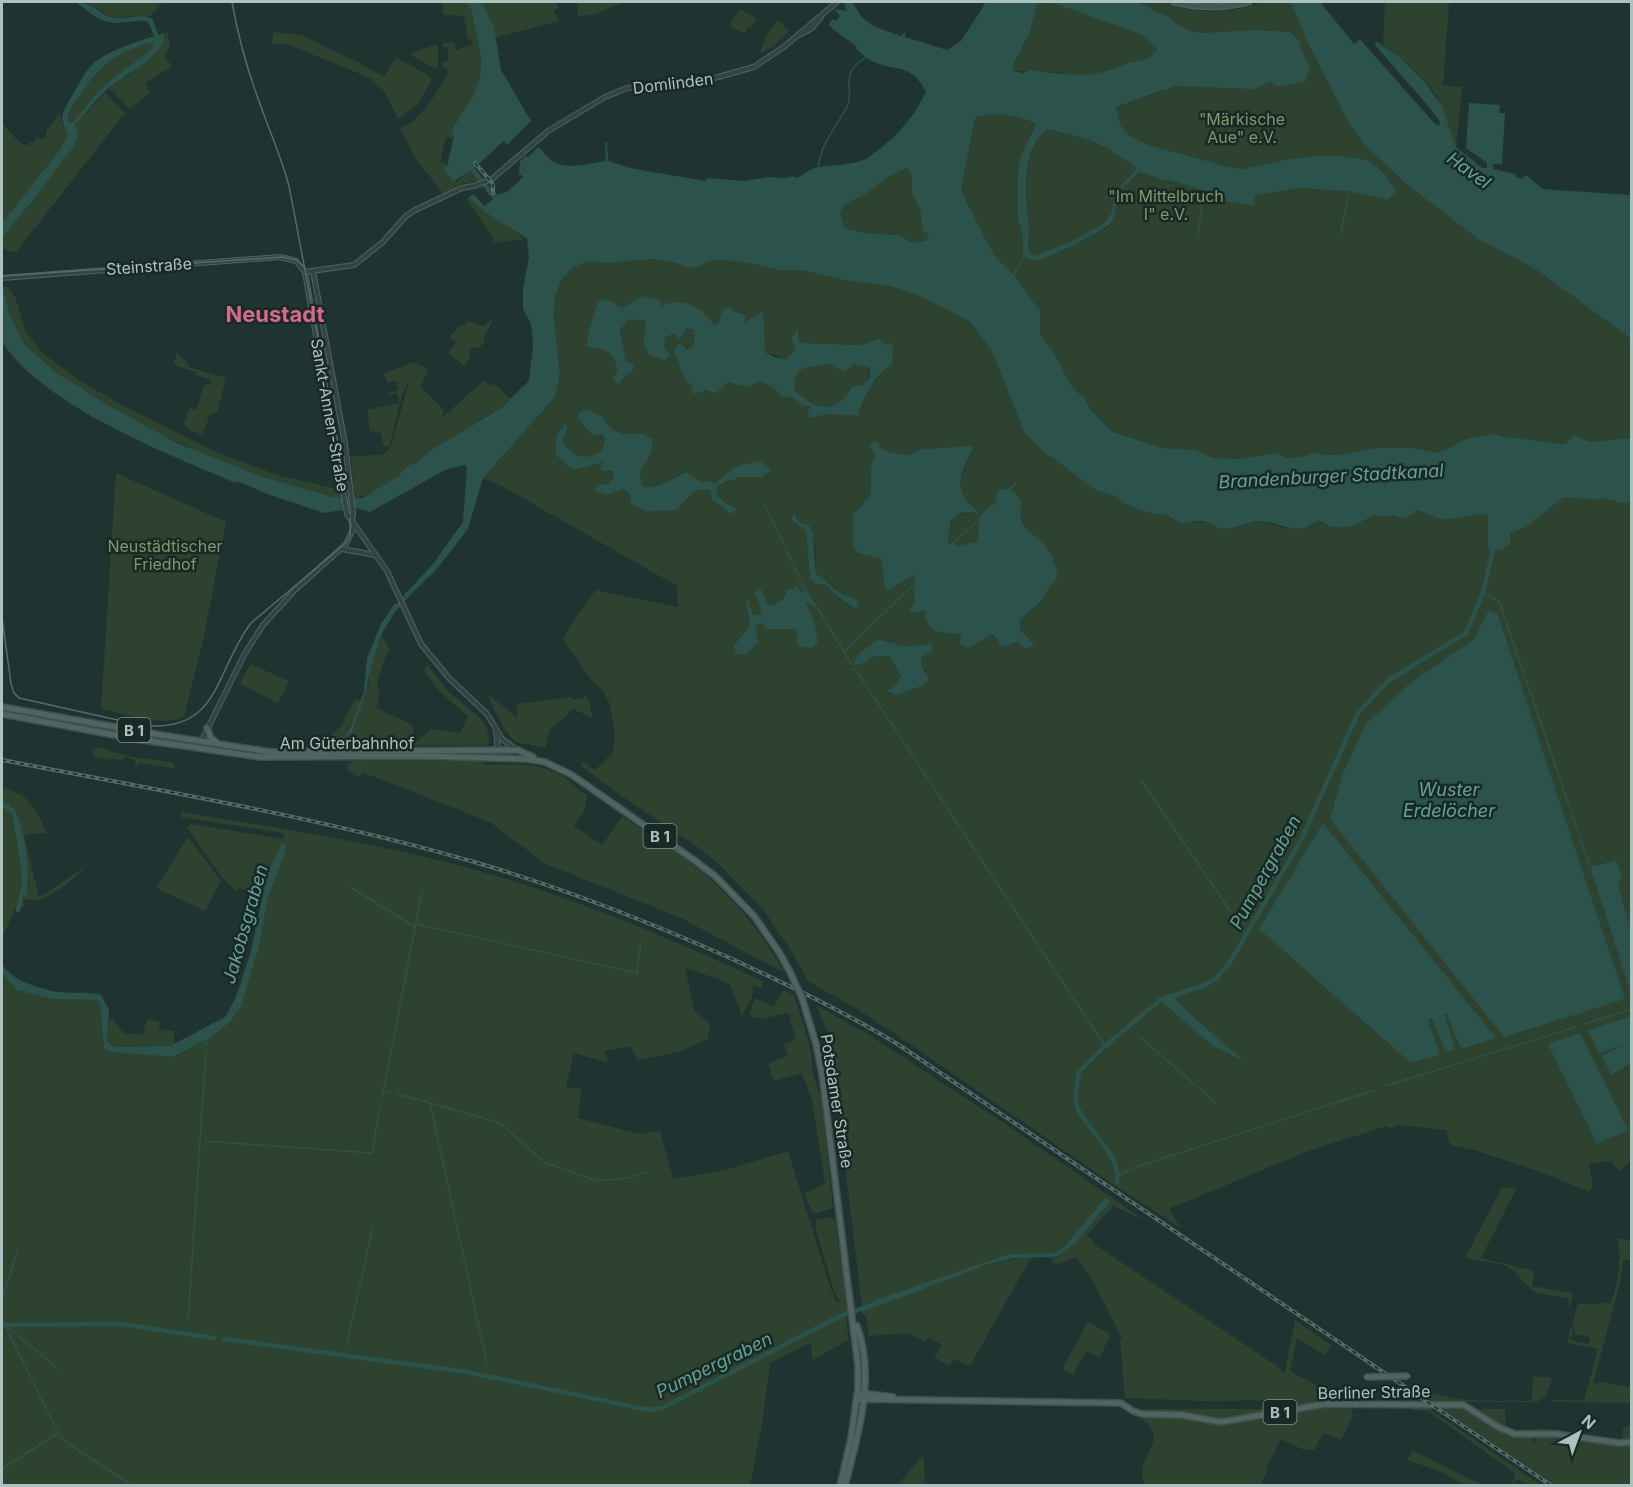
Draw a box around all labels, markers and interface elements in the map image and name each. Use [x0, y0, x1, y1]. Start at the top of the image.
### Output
street label: Domlinden [632, 68, 714, 98]
park label: "Märkische Aue" e.V. [1199, 109, 1285, 147]
water label: Havel [1443, 147, 1495, 193]
park label: "Im Mittelbruch I" e.V. [1108, 186, 1224, 224]
street label: Steinstraße [105, 253, 193, 279]
district label: Neustadt [225, 301, 325, 327]
street label: Sankt-Annen-Straße [307, 337, 353, 493]
water label: Brandenburger Stadtkanal [1218, 460, 1445, 492]
park label: Neustädtischer Friedhof [107, 536, 223, 574]
road number: B 1 [118, 718, 150, 742]
street label: Am Güterbahnhof [280, 733, 414, 753]
water label: Wuster Erdelöcher [1403, 779, 1496, 821]
water label: Pumpergraben [1225, 812, 1305, 932]
road number: B 1 [644, 824, 676, 848]
water label: Jakobsgraben [218, 862, 272, 986]
street label: Potsdamer Straße [817, 1032, 857, 1170]
water label: Pumpergraben [653, 1328, 775, 1402]
street label: Berliner Straße [1317, 1381, 1431, 1403]
road number: B 1 [1264, 1400, 1296, 1424]
north arrow [1549, 1403, 1609, 1463]
text: N [1578, 1410, 1600, 1433]

